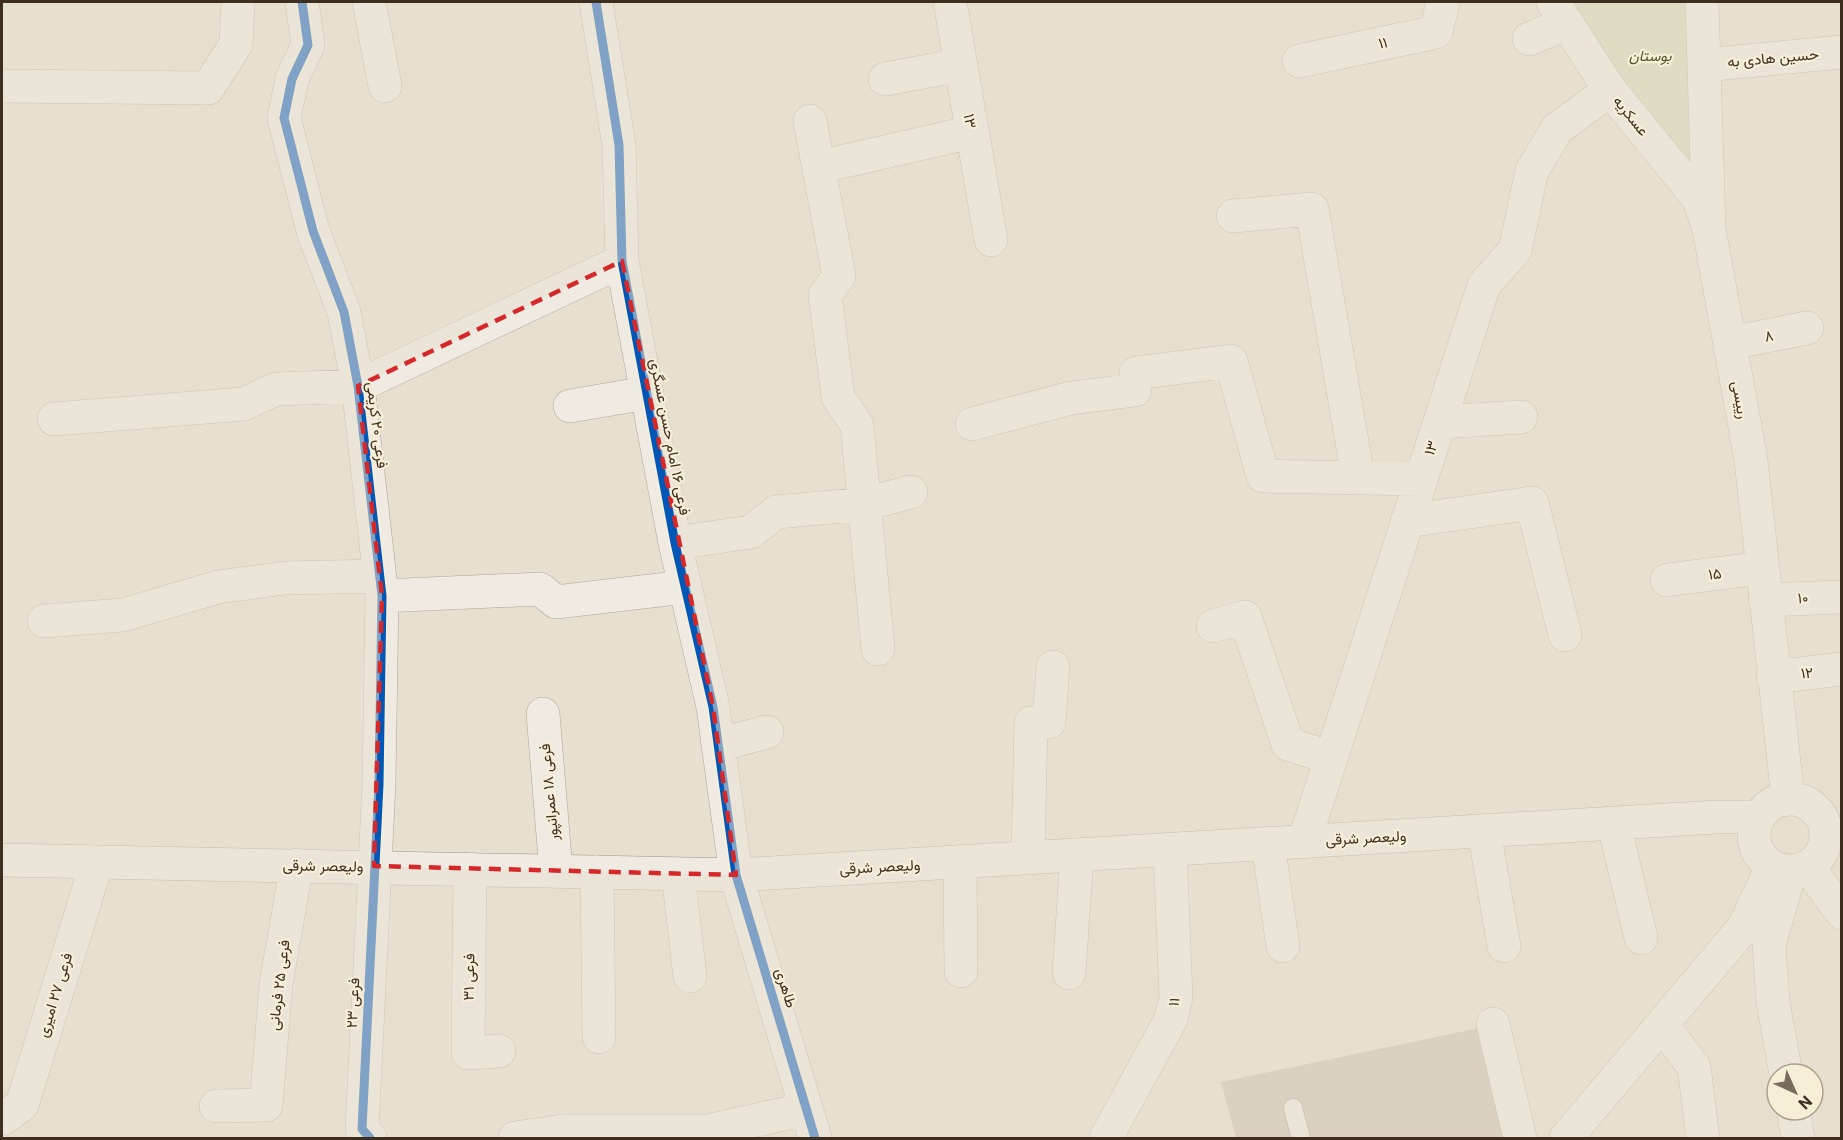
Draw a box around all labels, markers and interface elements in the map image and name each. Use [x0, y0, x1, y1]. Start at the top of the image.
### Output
street label: ۱۱ [1377, 32, 1390, 57]
street label: حسین هادی به [1726, 44, 1820, 75]
park label: بوستان [1629, 46, 1672, 69]
street label: عسکریه [1606, 92, 1653, 142]
street label: ۱۳ [956, 112, 981, 130]
street label: ۸ [1763, 325, 1776, 350]
street label: فرعی ۱۶ امام حسن عسگری [642, 357, 695, 518]
street label: رییسی [1724, 379, 1753, 421]
street label: فرعی ۲۰ کریمی [359, 381, 392, 470]
street label: ۱۳ [1419, 438, 1446, 459]
street label: ۱۵ [1707, 563, 1723, 588]
street label: ۱۰ [1797, 588, 1809, 611]
street label: ۱۲ [1800, 662, 1815, 687]
street label: فرعی ۱۸ عمرانپور [535, 742, 566, 842]
street label: ولیعصر شرقی [1325, 826, 1407, 853]
street label: ولیعصر شرقی [282, 855, 364, 880]
street label: ولیعصر شرقی [839, 855, 921, 882]
street label: فرعی ۲۵ فرمانی [264, 938, 297, 1032]
street label: فرعی ۲۷ امیری [33, 950, 80, 1041]
street label: فرعی ۳۱ [459, 953, 482, 1001]
street label: طاهری [768, 966, 802, 1011]
street label: فرعی ۲۳ [342, 977, 367, 1029]
street label: ۱۱ [1163, 996, 1188, 1008]
north arrow [1765, 1062, 1825, 1122]
text: N [1791, 1088, 1817, 1114]

